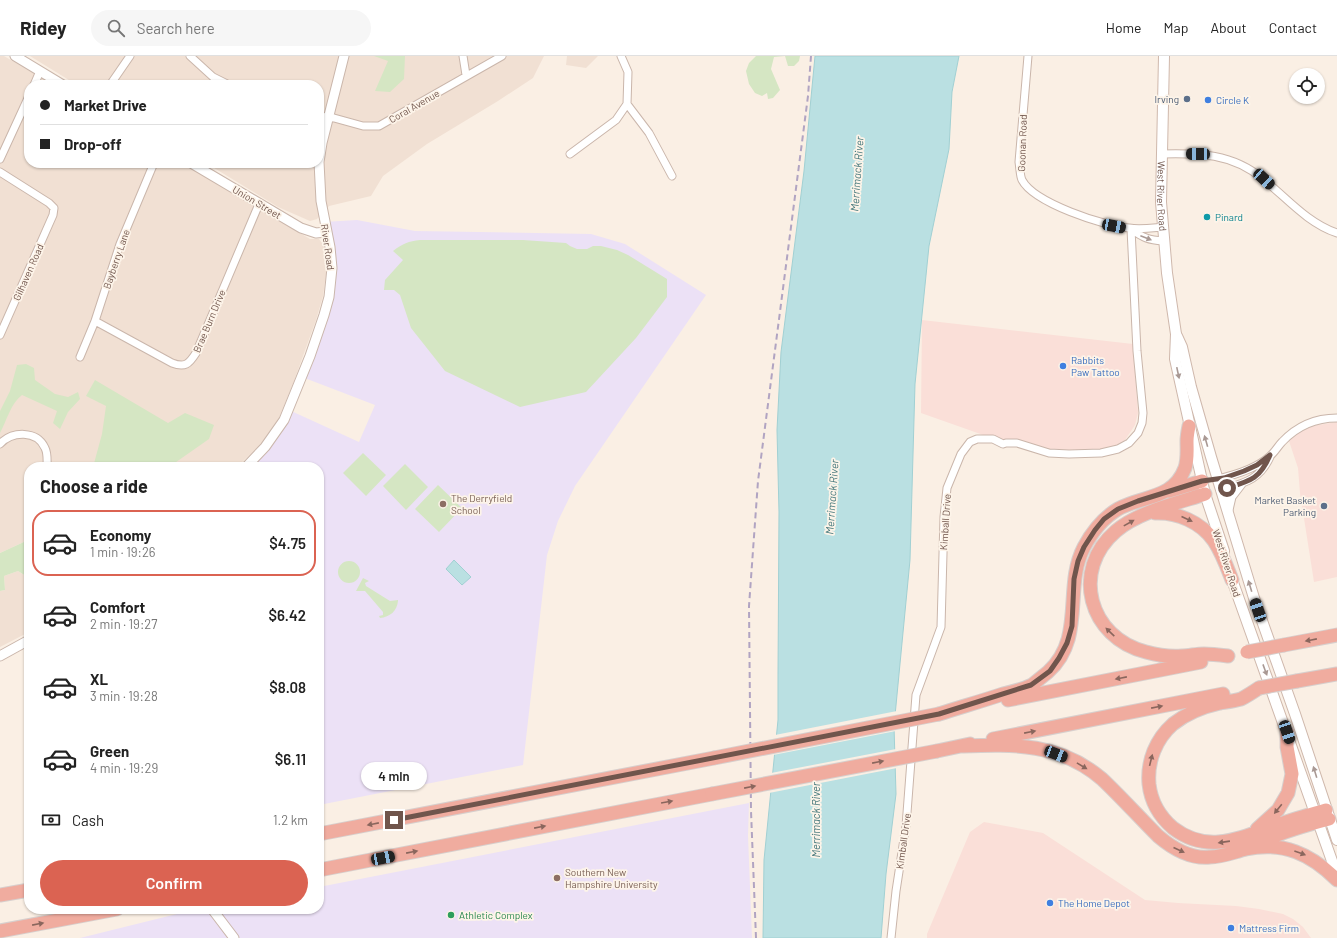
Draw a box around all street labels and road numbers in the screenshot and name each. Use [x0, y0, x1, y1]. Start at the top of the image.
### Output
street label: Coral Avenue [387, 87, 441, 125]
street label: Goonan Road [1015, 114, 1029, 172]
street label: West River Road [1155, 161, 1169, 232]
street label: Union Street [231, 183, 284, 221]
street label: River Road [319, 223, 337, 271]
street label: Bayberry Lane [100, 228, 132, 290]
street label: Gilhaven Road [10, 242, 46, 302]
street label: Brae Burn Drive [190, 288, 228, 354]
street label: Kimball Drive [937, 493, 953, 551]
street label: West River Road [1210, 528, 1244, 598]
street label: Kimball Drive [893, 812, 913, 870]

